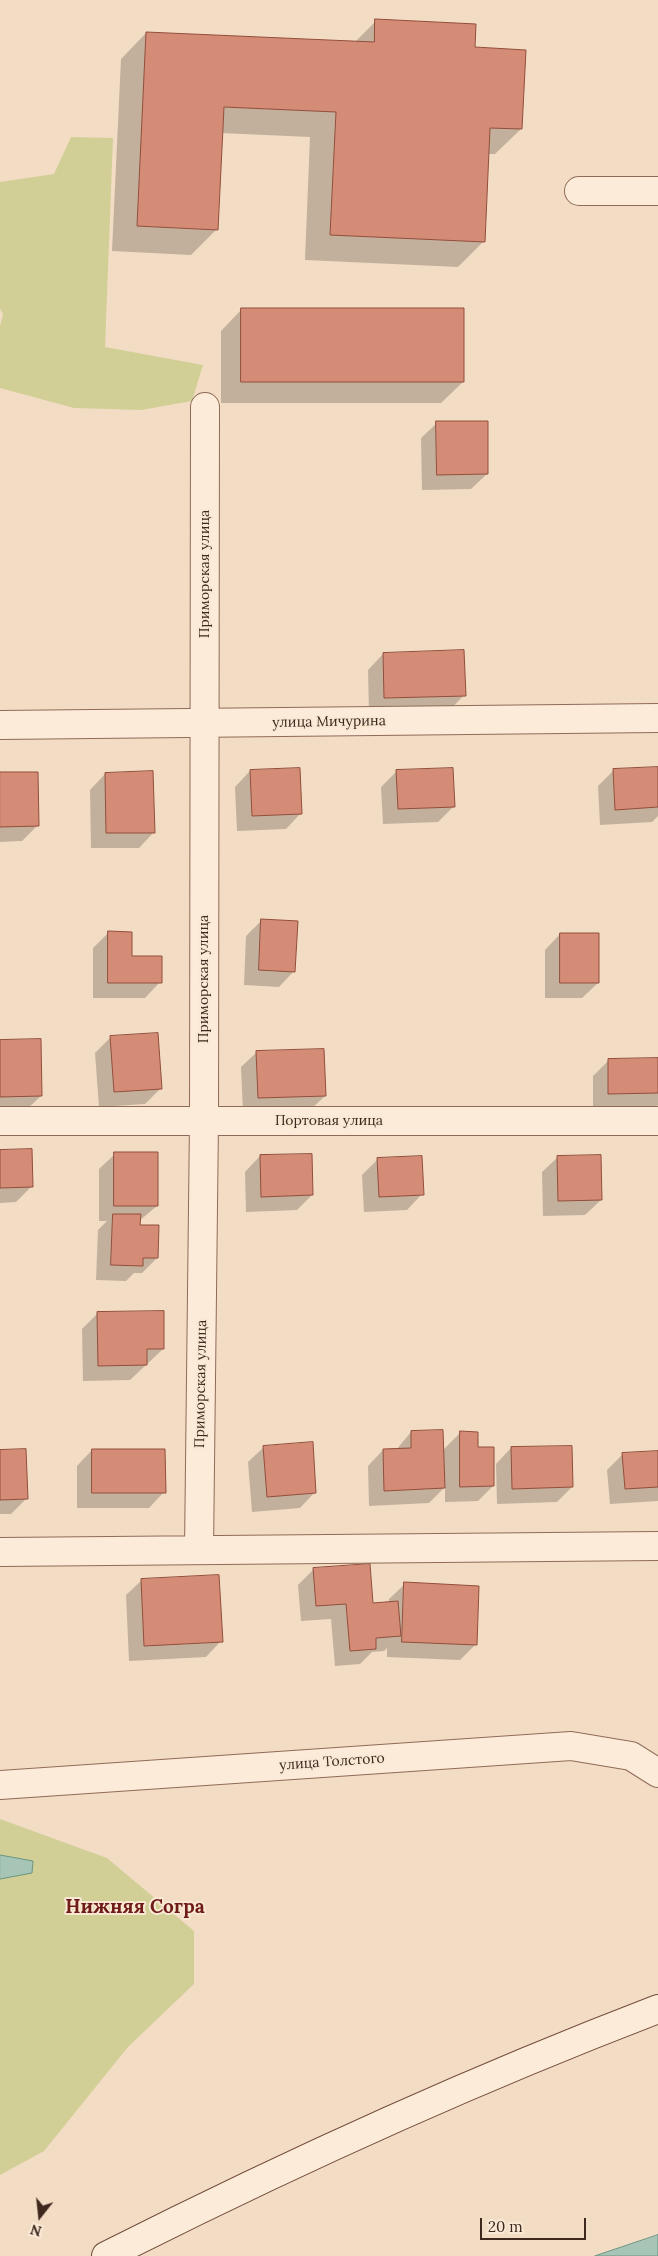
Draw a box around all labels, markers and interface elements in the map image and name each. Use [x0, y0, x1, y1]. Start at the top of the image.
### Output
street label: Приморская улица [197, 510, 213, 638]
street label: улица Мичурина [272, 713, 386, 731]
street label: Приморская улица [196, 915, 212, 1043]
street label: Портовая улица [275, 1113, 383, 1129]
street label: Приморская улица [191, 1320, 211, 1448]
street label: улица Толстого [279, 1750, 385, 1774]
district label: Нижняя Согра [65, 1897, 205, 1919]
north arrow [15, 2191, 65, 2241]
scale bar [483, 2208, 589, 2240]
text: 20 m [488, 2217, 523, 2236]
text: N [28, 2220, 44, 2241]

